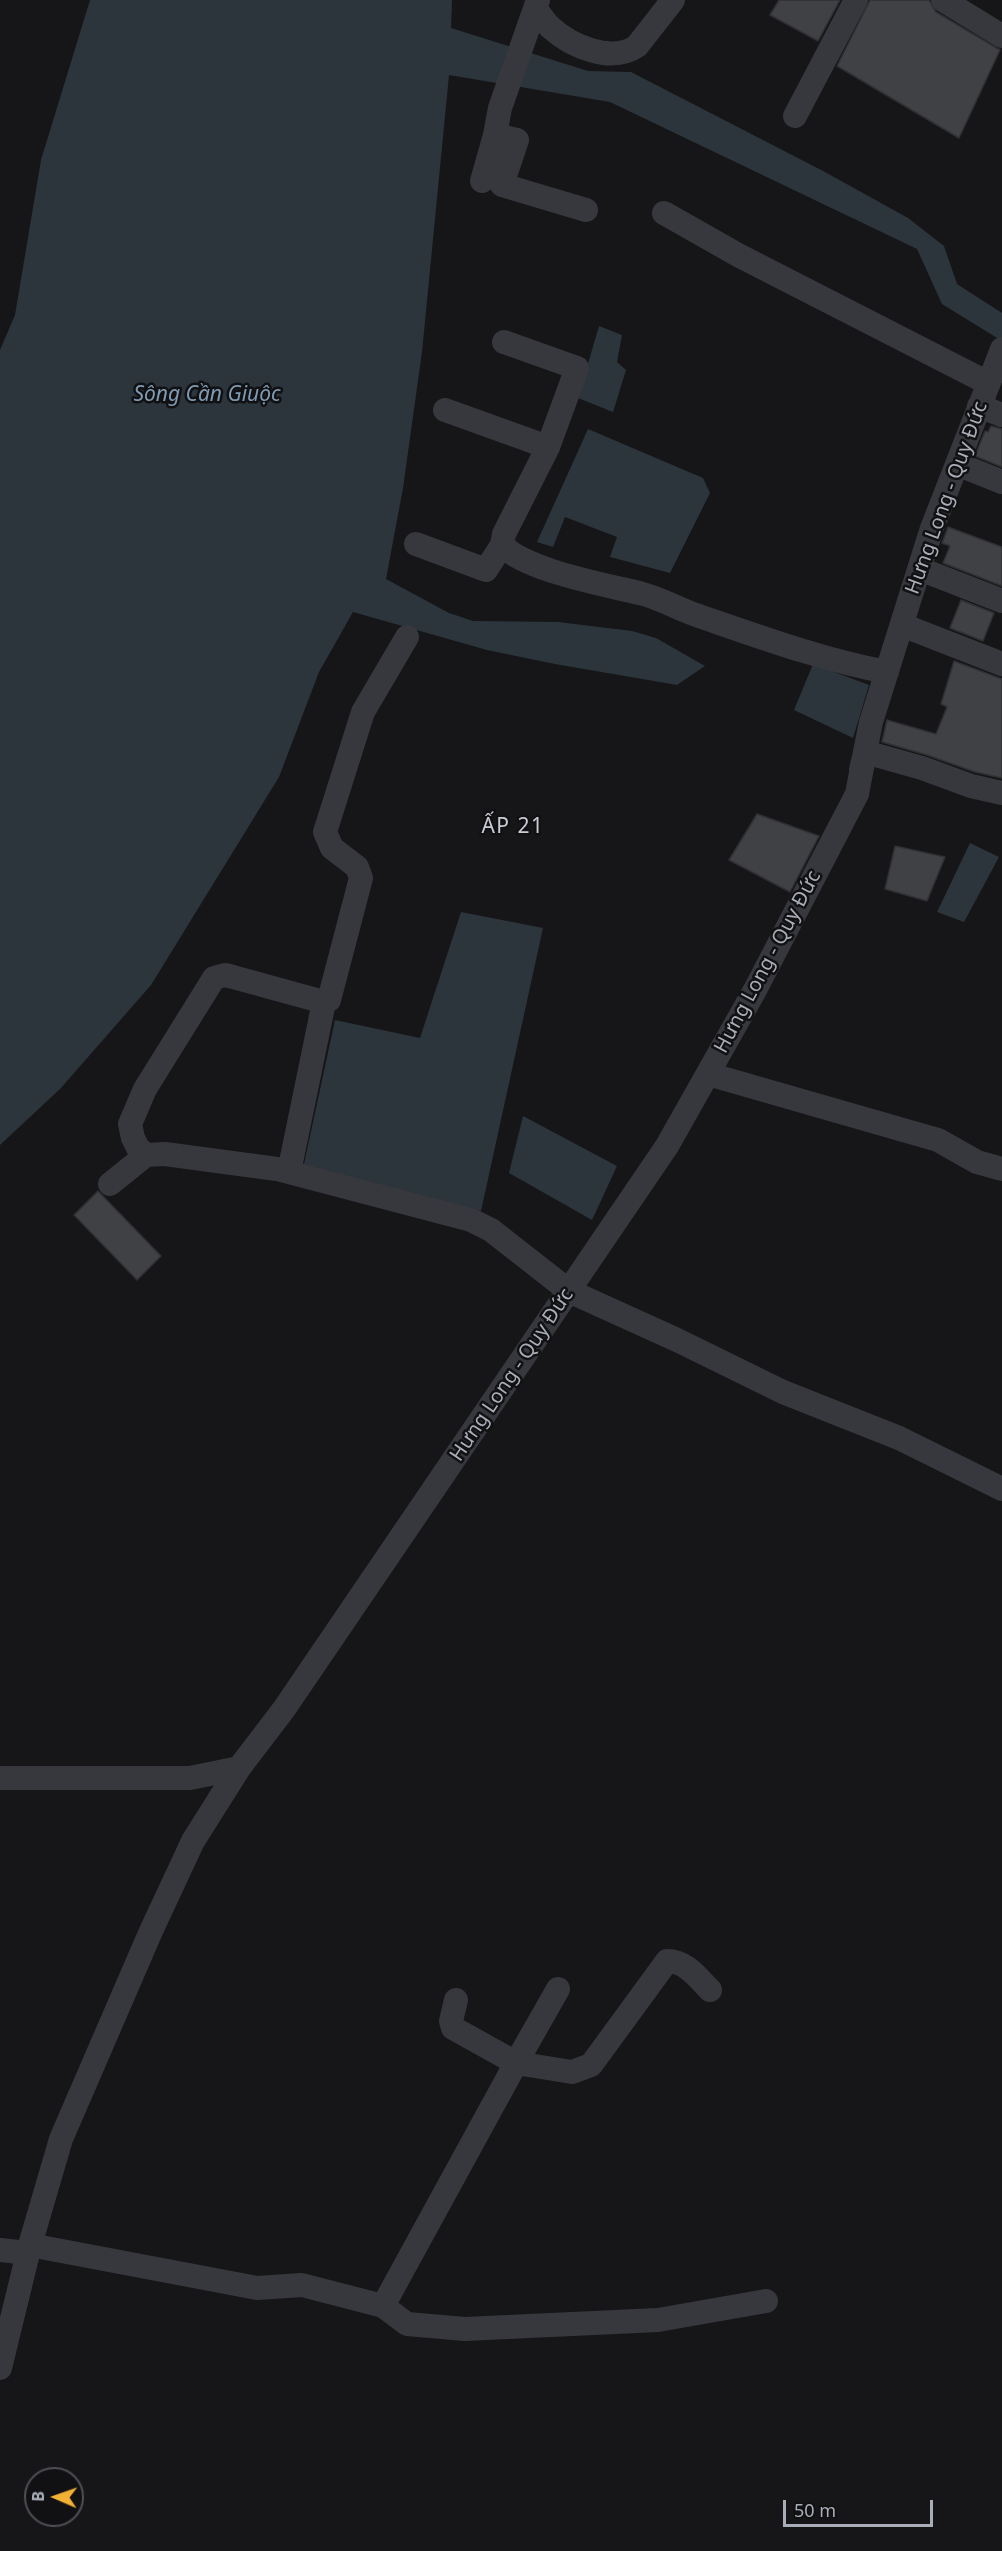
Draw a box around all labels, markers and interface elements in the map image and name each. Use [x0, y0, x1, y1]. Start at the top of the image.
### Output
water label: Sông Cần Giuộc [133, 382, 281, 408]
street label: Hưng Long - Quy Đức [901, 398, 993, 598]
district label: ẤP 21 [481, 814, 545, 840]
street label: Hưng Long - Quy Đức [710, 867, 826, 1057]
street label: Hưng Long - Quy Đức [445, 1284, 579, 1466]
north arrow [24, 2467, 84, 2527]
scale bar [786, 2488, 936, 2526]
text: B [27, 2491, 49, 2502]
text: 50 m [794, 2498, 836, 2522]

